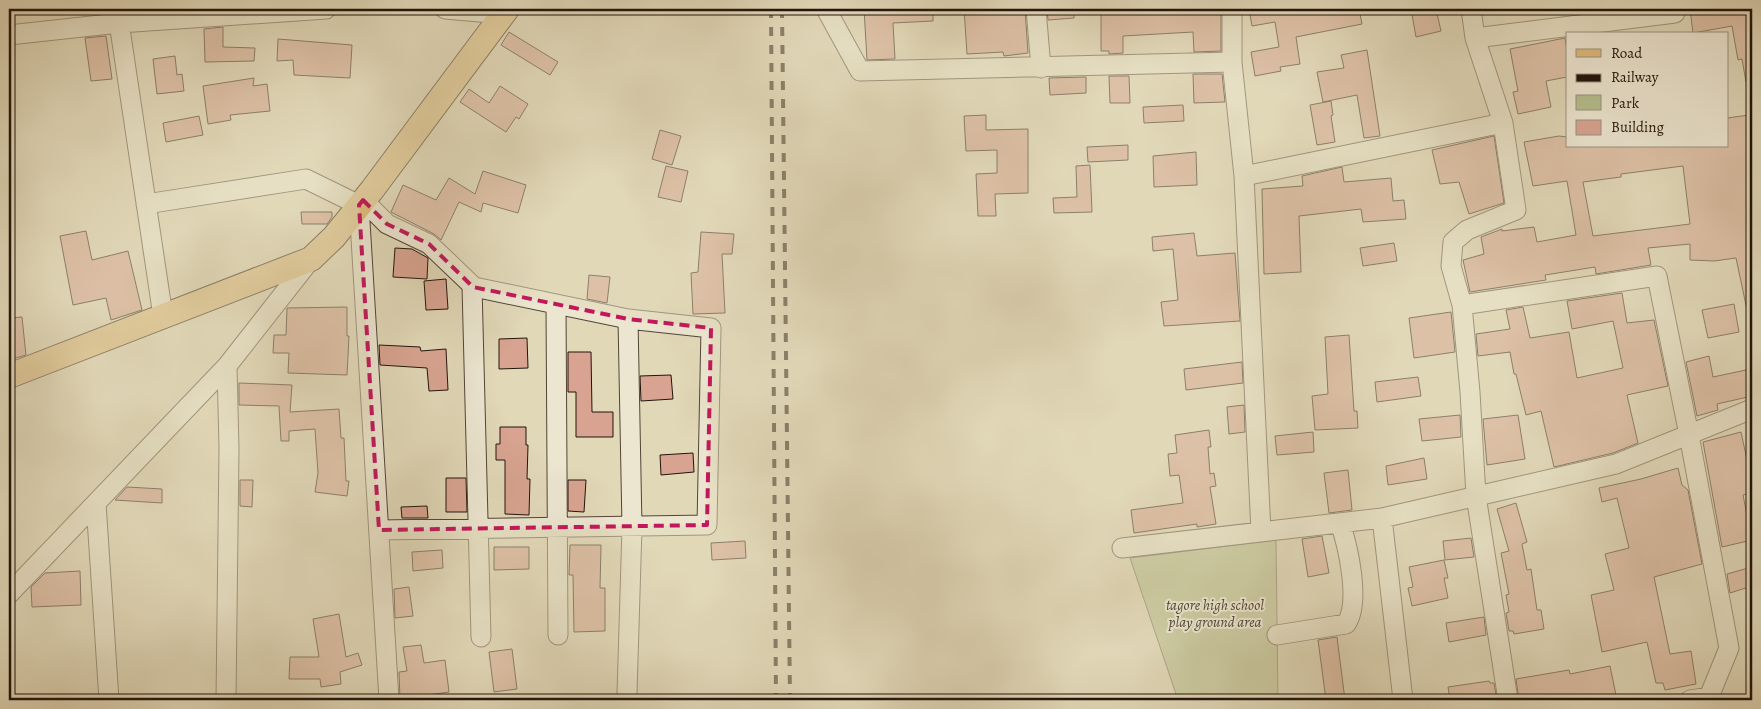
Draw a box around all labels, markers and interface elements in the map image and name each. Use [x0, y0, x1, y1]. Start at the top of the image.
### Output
legend [1566, 32, 1728, 148]
text: Road [1611, 43, 1643, 63]
text: Railway [1611, 67, 1659, 87]
text: Park [1611, 93, 1640, 113]
text: Building [1611, 117, 1664, 137]
park label: tagore high school play ground area [1166, 595, 1264, 632]

